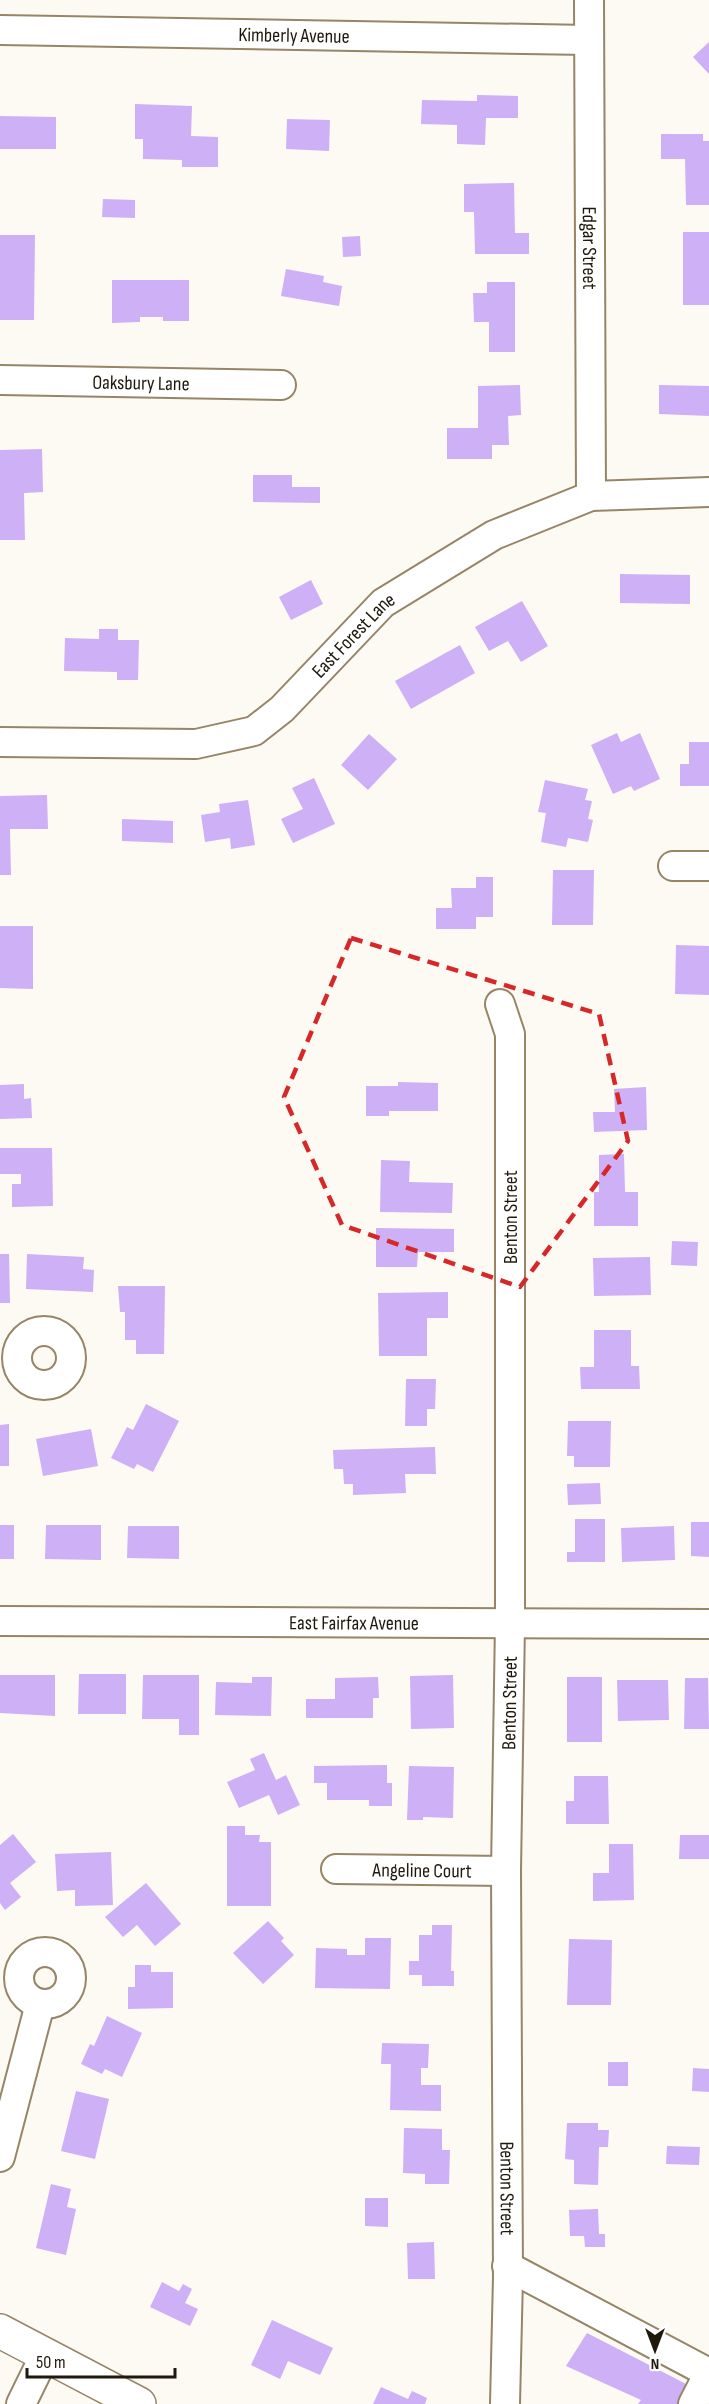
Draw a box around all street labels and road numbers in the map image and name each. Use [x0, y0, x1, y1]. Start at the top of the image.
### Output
street label: Kimberly Avenue [238, 23, 350, 49]
street label: Edgar Street [577, 206, 601, 290]
street label: Oaksbury Lane [92, 371, 190, 396]
street label: East Forest Lane [307, 588, 399, 683]
street label: Benton Street [499, 1170, 523, 1264]
street label: East Fairfax Avenue [289, 1611, 419, 1636]
street label: Benton Street [497, 1656, 523, 1750]
street label: Angeline Court [371, 1858, 472, 1884]
street label: Benton Street [494, 2141, 519, 2235]

